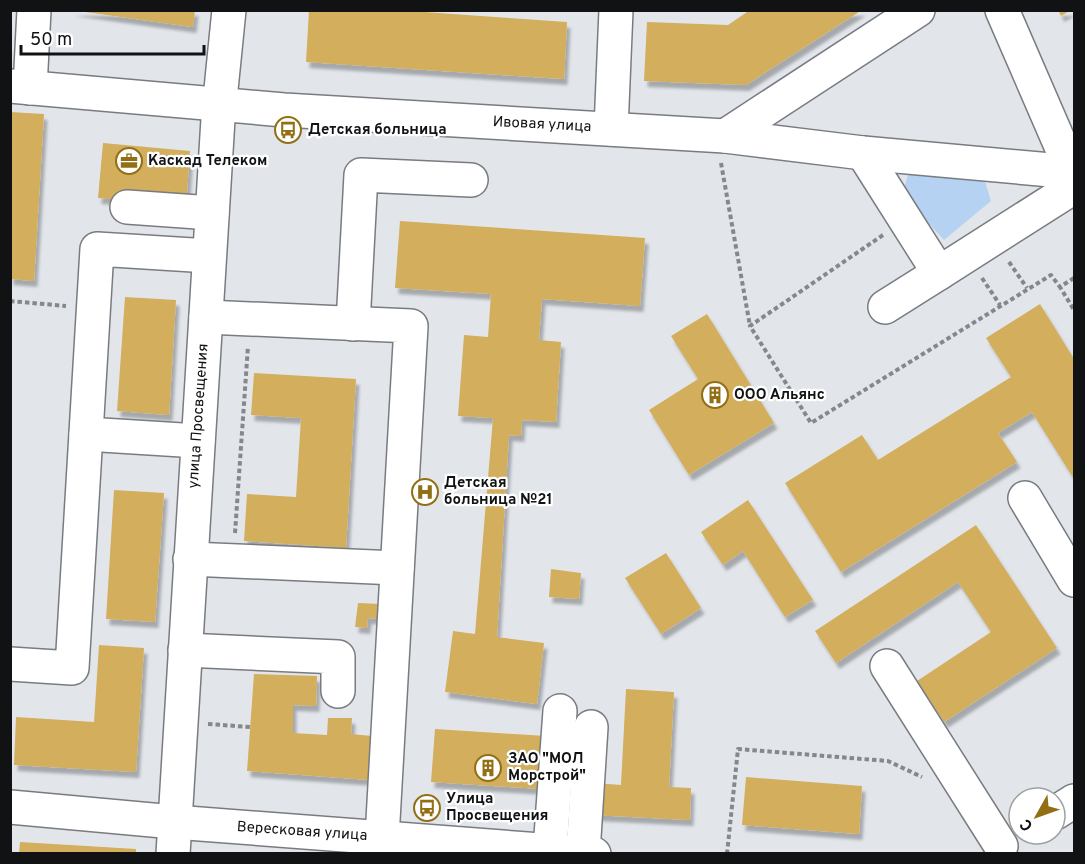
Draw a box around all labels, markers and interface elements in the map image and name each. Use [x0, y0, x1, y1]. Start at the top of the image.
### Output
scale bar [21, 18, 204, 56]
text: 50 m [30, 29, 72, 52]
street label: Ивовая улица [492, 113, 592, 137]
bus stop icon: Детская больница [273, 115, 303, 145]
place label: Детская больница [308, 121, 447, 140]
office icon: Каскад Телеком [114, 146, 144, 176]
place label: Каскад Телеком [148, 152, 267, 171]
street label: улица Просвещения [184, 343, 214, 489]
building icon: ООО Альянс [700, 380, 730, 410]
place label: ООО Альянс [734, 386, 825, 405]
place label: Детская больница №21 [444, 474, 552, 510]
hospital icon: Детская больница №21 [410, 477, 440, 507]
place label: ЗАО "МОЛ Морстрой" [508, 750, 586, 786]
building icon: ЗАО "МОЛ Морстрой" [473, 753, 503, 783]
north arrow [1007, 786, 1067, 846]
place label: Улица Просвещения [446, 790, 549, 826]
bus stop icon: Улица Просвещения [412, 793, 442, 823]
text: С [1016, 814, 1038, 835]
street label: Вересковая улица [236, 818, 368, 846]

